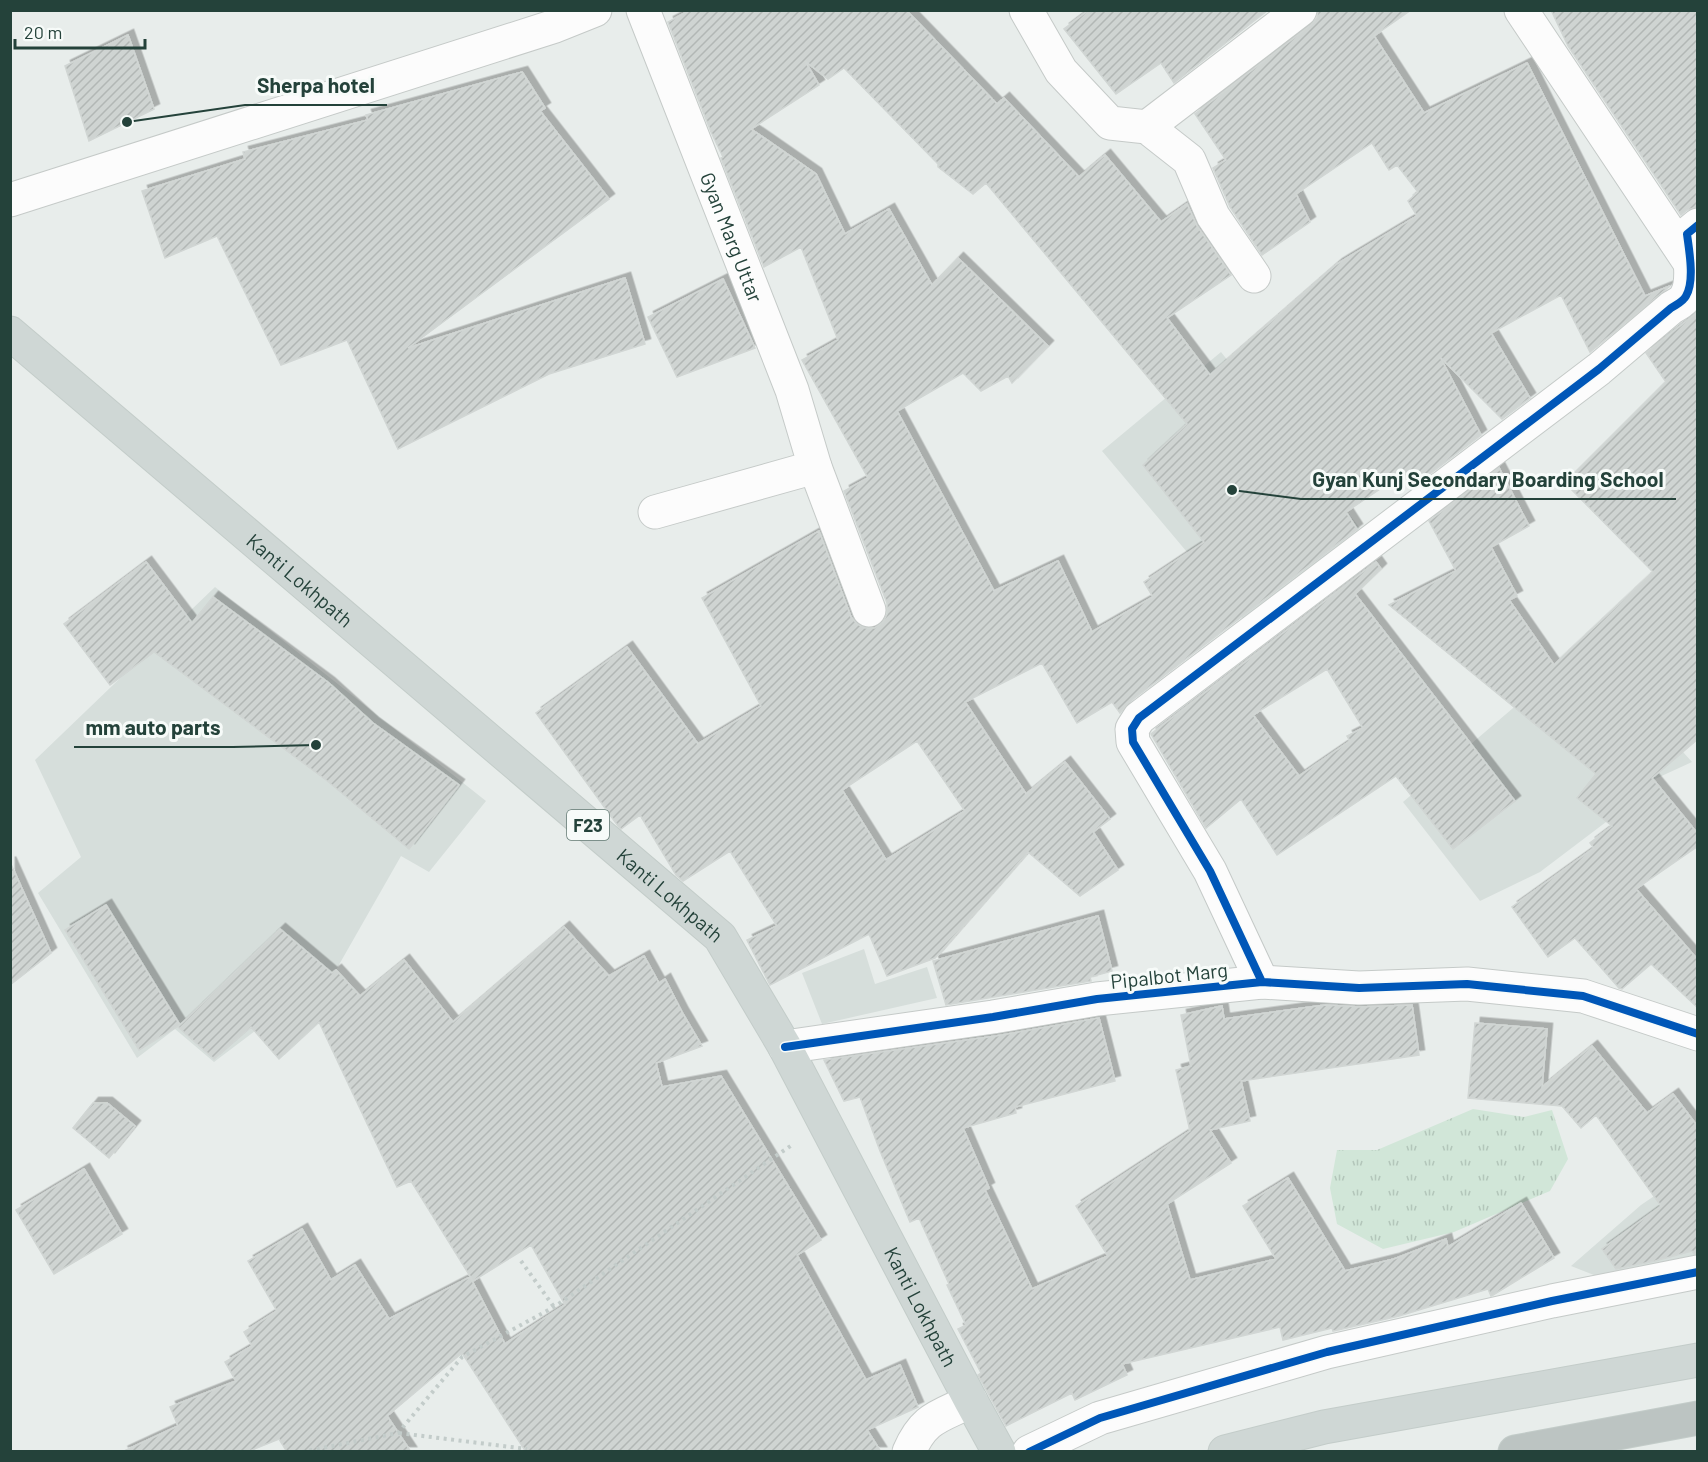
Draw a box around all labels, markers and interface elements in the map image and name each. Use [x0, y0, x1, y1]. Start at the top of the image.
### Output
scale bar [15, 12, 146, 50]
text: 20 m [24, 21, 62, 43]
callout: Sherpa hotel [245, 66, 387, 105]
text: Sherpa hotel [257, 72, 375, 97]
street label: Gyan Marg Uttar [696, 169, 768, 306]
callout: Gyan Kunj Secondary Boarding School [1301, 460, 1676, 499]
text: Gyan Kunj Secondary Boarding School [1312, 466, 1664, 491]
street label: Kanti Lokhpath [242, 528, 358, 632]
callout: mm auto parts [74, 708, 233, 747]
text: mm auto parts [85, 714, 221, 739]
road number: F23 [567, 810, 609, 840]
street label: Kanti Lokhpath [612, 843, 728, 947]
street label: Pipalbot Marg [1109, 957, 1229, 993]
street label: Kanti Lokhpath [880, 1242, 963, 1370]

